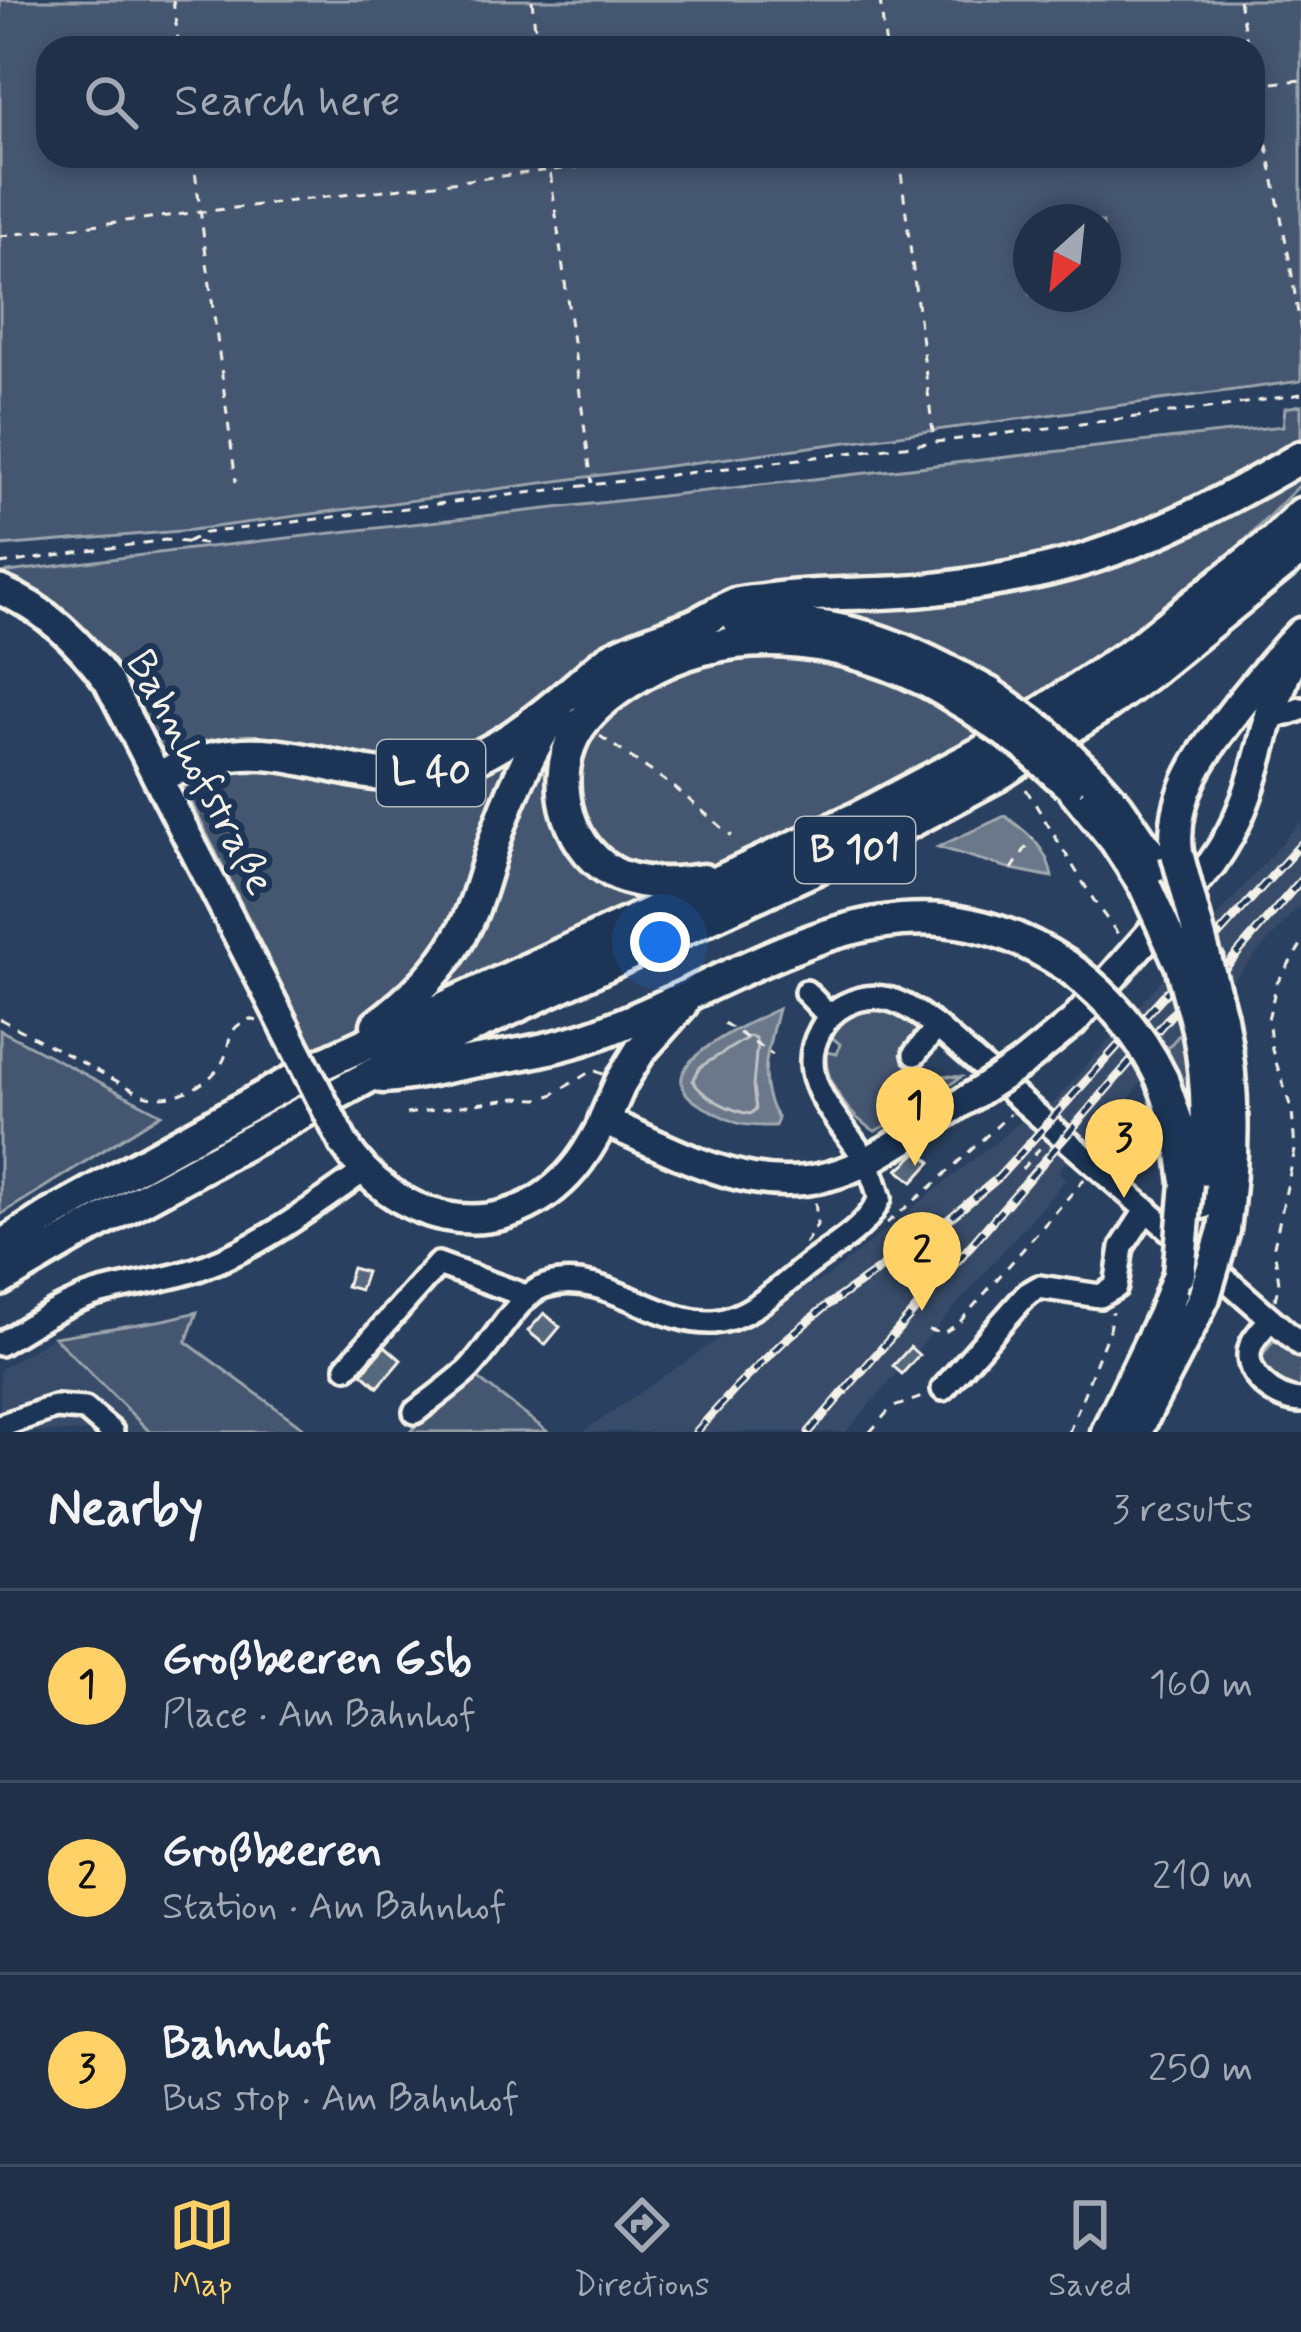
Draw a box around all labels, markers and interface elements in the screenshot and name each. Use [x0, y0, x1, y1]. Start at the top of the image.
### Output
search box [36, 36, 1265, 168]
icon: search [78, 69, 144, 135]
text: Search here [174, 73, 401, 132]
north arrow [1013, 204, 1121, 312]
street label: Bahnhofstraße [111, 641, 287, 905]
road number: L 40 [377, 740, 485, 806]
road number: B 101 [795, 817, 915, 883]
your location [630, 912, 690, 972]
pin: 1 [876, 1067, 954, 1166]
pin: 3 [1085, 1099, 1163, 1198]
pin: 2 [883, 1212, 961, 1311]
text: Nearby [48, 1477, 203, 1543]
text: 3 results [1112, 1485, 1253, 1536]
text: Großbeeren Gsb [162, 1631, 472, 1690]
text: 1 [78, 1660, 96, 1711]
text: 160 m [1149, 1660, 1253, 1711]
text: Place · Am Bahnhof [162, 1690, 476, 1741]
text: Großbeeren [162, 1823, 382, 1882]
text: 2 [77, 1852, 97, 1903]
text: 210 m [1152, 1852, 1253, 1903]
text: Station · Am Bahnhof [162, 1882, 506, 1933]
text: Bahnhof [162, 2015, 331, 2074]
text: 3 [78, 2044, 96, 2095]
text: 250 m [1148, 2044, 1253, 2095]
text: Bus stop · Am Bahnhof [162, 2074, 519, 2125]
tab: Map [169, 2192, 235, 2308]
tab: Directions [574, 2192, 710, 2308]
tab: Saved [1048, 2192, 1132, 2308]

